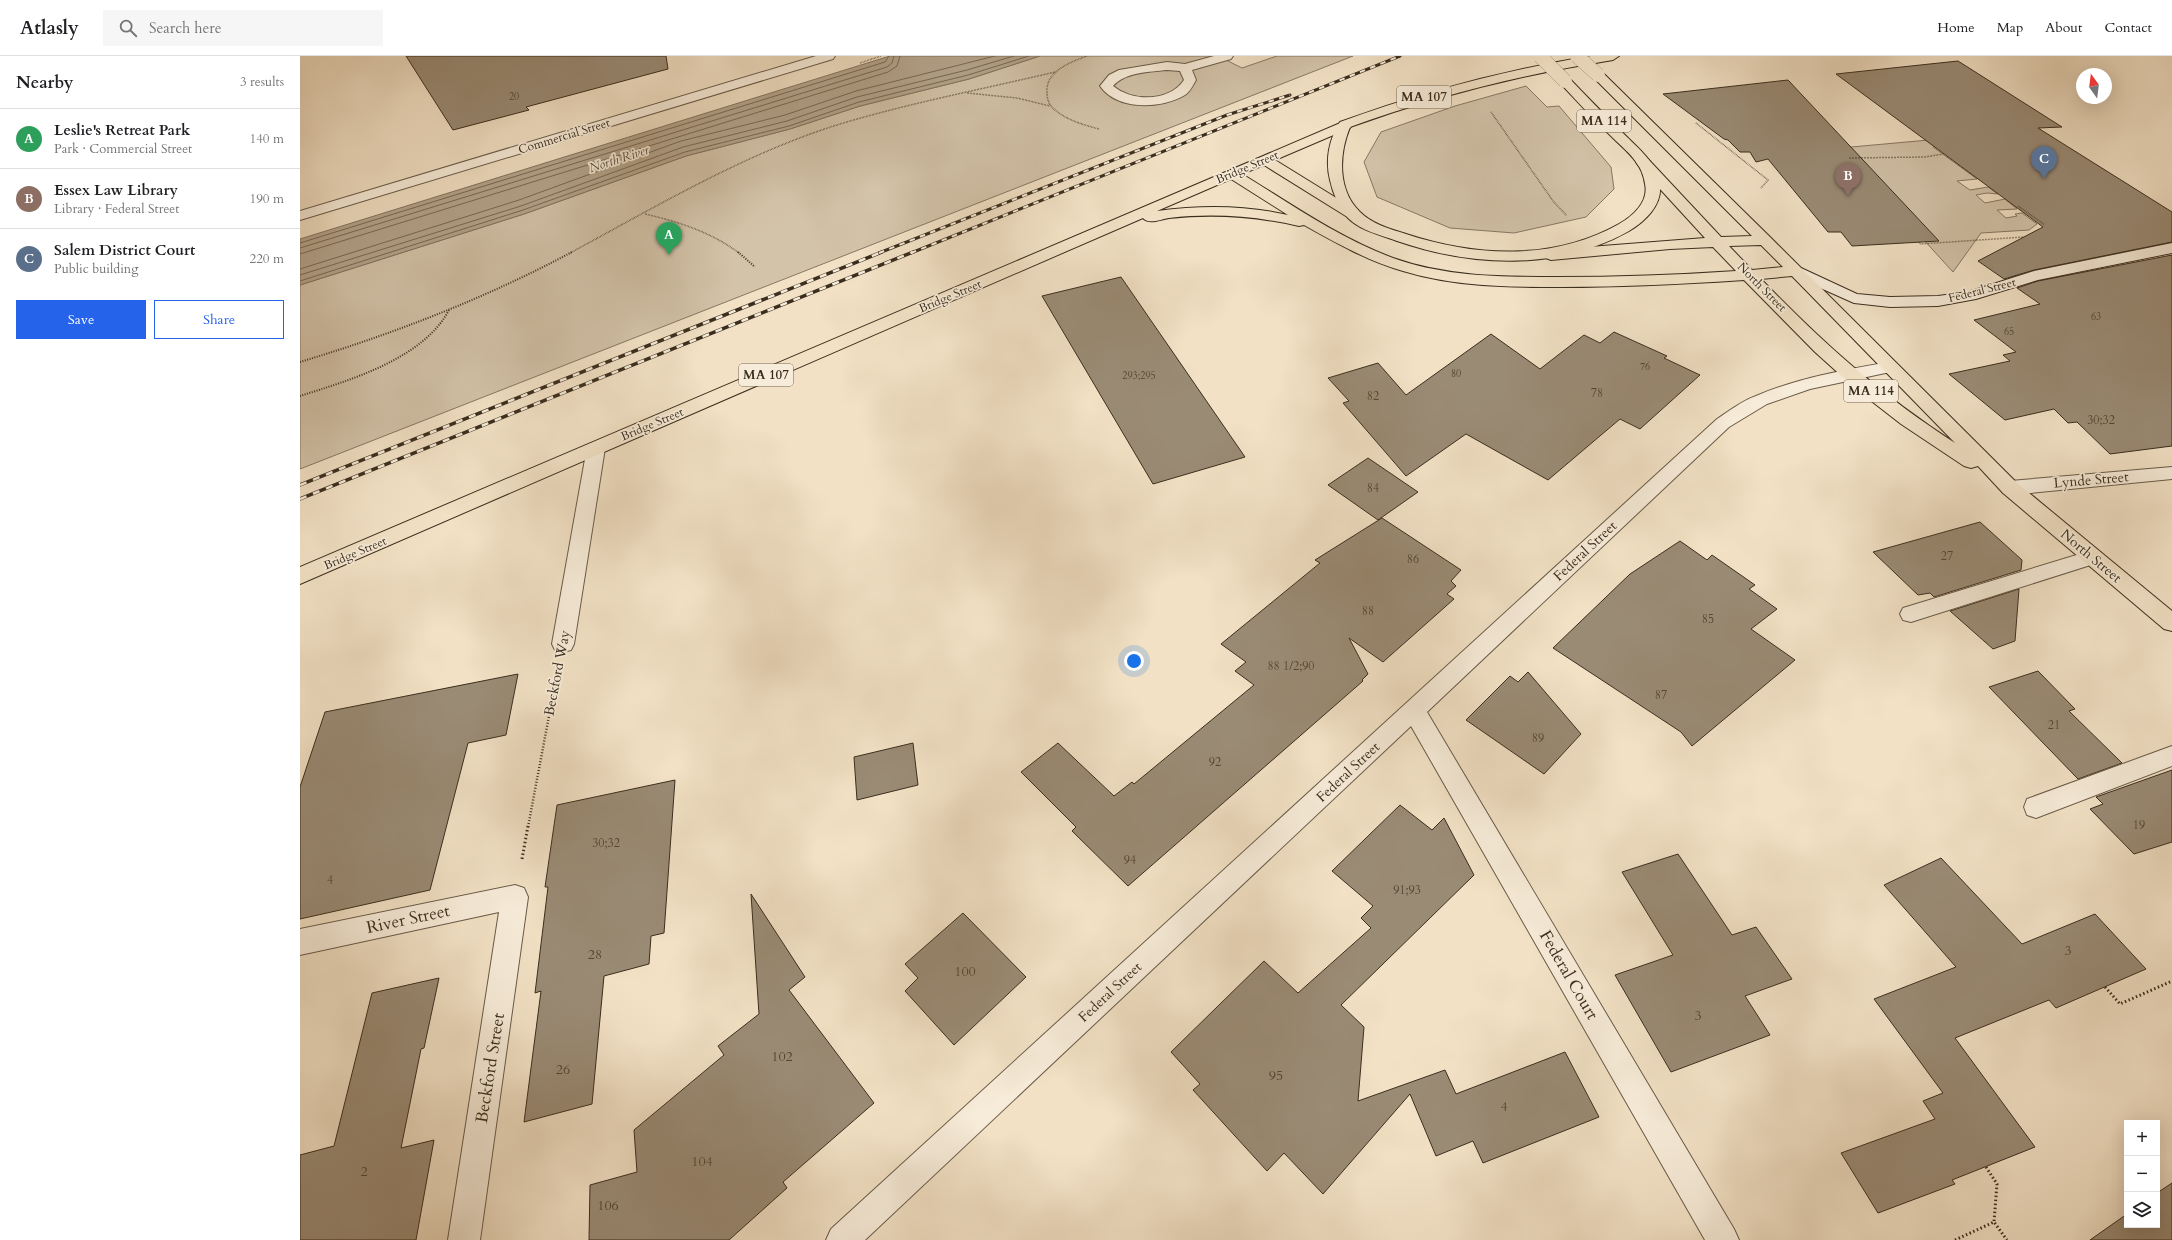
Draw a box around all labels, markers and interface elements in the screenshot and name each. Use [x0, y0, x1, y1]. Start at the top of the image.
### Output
search box [103, 10, 383, 46]
text: Atlasly [20, 15, 79, 41]
icon: search [117, 17, 139, 39]
text: Search here [149, 18, 222, 38]
text: Home [1937, 18, 1975, 37]
text: Map [1997, 18, 2023, 37]
text: About [2045, 18, 2082, 37]
text: Contact [2104, 18, 2152, 37]
north arrow [2076, 68, 2112, 104]
text: Nearby [16, 71, 73, 94]
text: 3 results [240, 73, 284, 91]
road number: MA 107 [1397, 86, 1451, 108]
house number: 20 [509, 90, 519, 104]
road number: MA 114 [1577, 110, 1631, 132]
street label: Commercial Street [516, 114, 612, 158]
text: Leslie's Retreat Park [54, 120, 190, 140]
text: A [24, 130, 34, 148]
text: 140 m [250, 130, 284, 148]
text: Park · Commercial Street [54, 140, 192, 158]
water label: North River [587, 141, 652, 177]
pin: C [2031, 146, 2057, 179]
street label: Bridge Street [1213, 147, 1281, 187]
pin: B [1835, 163, 1861, 196]
text: Essex Law Library [54, 180, 178, 200]
text: B [24, 190, 34, 208]
text: 190 m [250, 190, 284, 208]
text: Library · Federal Street [54, 200, 179, 218]
pin: A [656, 222, 682, 255]
text: Salem District Court [54, 240, 195, 260]
text: C [24, 250, 34, 268]
text: 220 m [250, 250, 284, 268]
street label: North Street [1734, 259, 1790, 315]
text: Public building [54, 260, 139, 278]
street label: Federal Street [1947, 274, 2018, 306]
street label: Bridge Street [916, 276, 984, 316]
button: Save [16, 300, 146, 339]
button: Share [154, 300, 284, 339]
house number: 63 [2091, 310, 2101, 324]
house number: 65 [2004, 325, 2014, 339]
house number: 76 [1640, 360, 1650, 374]
road number: MA 107 [739, 364, 793, 386]
house number: 80 [1451, 367, 1461, 381]
house number: 293;295 [1122, 369, 1156, 383]
road number: MA 114 [1844, 380, 1898, 402]
house number: 78 [1591, 385, 1603, 401]
house number: 82 [1367, 388, 1379, 404]
street label: Bridge Street [618, 404, 686, 444]
house number: 30;32 [2087, 412, 2115, 428]
street label: Lynde Street [2053, 467, 2130, 493]
house number: 84 [1367, 480, 1379, 496]
street label: Federal Street [1549, 516, 1621, 585]
street label: North Street [2056, 525, 2126, 587]
street label: Bridge Street [321, 533, 389, 573]
house number: 27 [1941, 548, 1953, 564]
house number: 86 [1407, 551, 1419, 567]
house number: 88 [1362, 603, 1374, 619]
house number: 85 [1702, 611, 1714, 627]
street label: Beckford Way [539, 628, 575, 717]
your location [1124, 651, 1144, 671]
house number: 88 1/2;90 [1267, 658, 1315, 674]
house number: 87 [1655, 687, 1667, 703]
house number: 21 [2048, 717, 2060, 733]
house number: 89 [1532, 730, 1544, 746]
street label: Federal Street [1312, 737, 1384, 806]
house number: 92 [1209, 754, 1221, 770]
house number: 19 [2133, 817, 2145, 833]
house number: 30;32 [592, 835, 620, 851]
house number: 94 [1124, 852, 1136, 868]
house number: 4 [327, 872, 333, 888]
house number: 91;93 [1393, 882, 1421, 898]
street label: River Street [364, 899, 452, 939]
street label: Federal Court [1534, 926, 1604, 1024]
house number: 3 [2064, 941, 2072, 960]
house number: 28 [588, 945, 602, 964]
street label: Federal Street [1074, 957, 1146, 1026]
house number: 100 [954, 962, 976, 981]
house number: 3 [1694, 1006, 1702, 1025]
street label: Beckford Street [470, 1011, 510, 1125]
house number: 102 [771, 1047, 793, 1066]
house number: 26 [556, 1060, 570, 1079]
house number: 95 [1269, 1066, 1283, 1085]
house number: 4 [1500, 1097, 1508, 1116]
map controls [2124, 1120, 2160, 1228]
button: + [2124, 1120, 2160, 1156]
house number: 104 [691, 1152, 713, 1171]
button: − [2124, 1156, 2160, 1192]
house number: 2 [360, 1162, 368, 1181]
button: layers [2124, 1192, 2160, 1228]
house number: 106 [597, 1196, 619, 1215]

